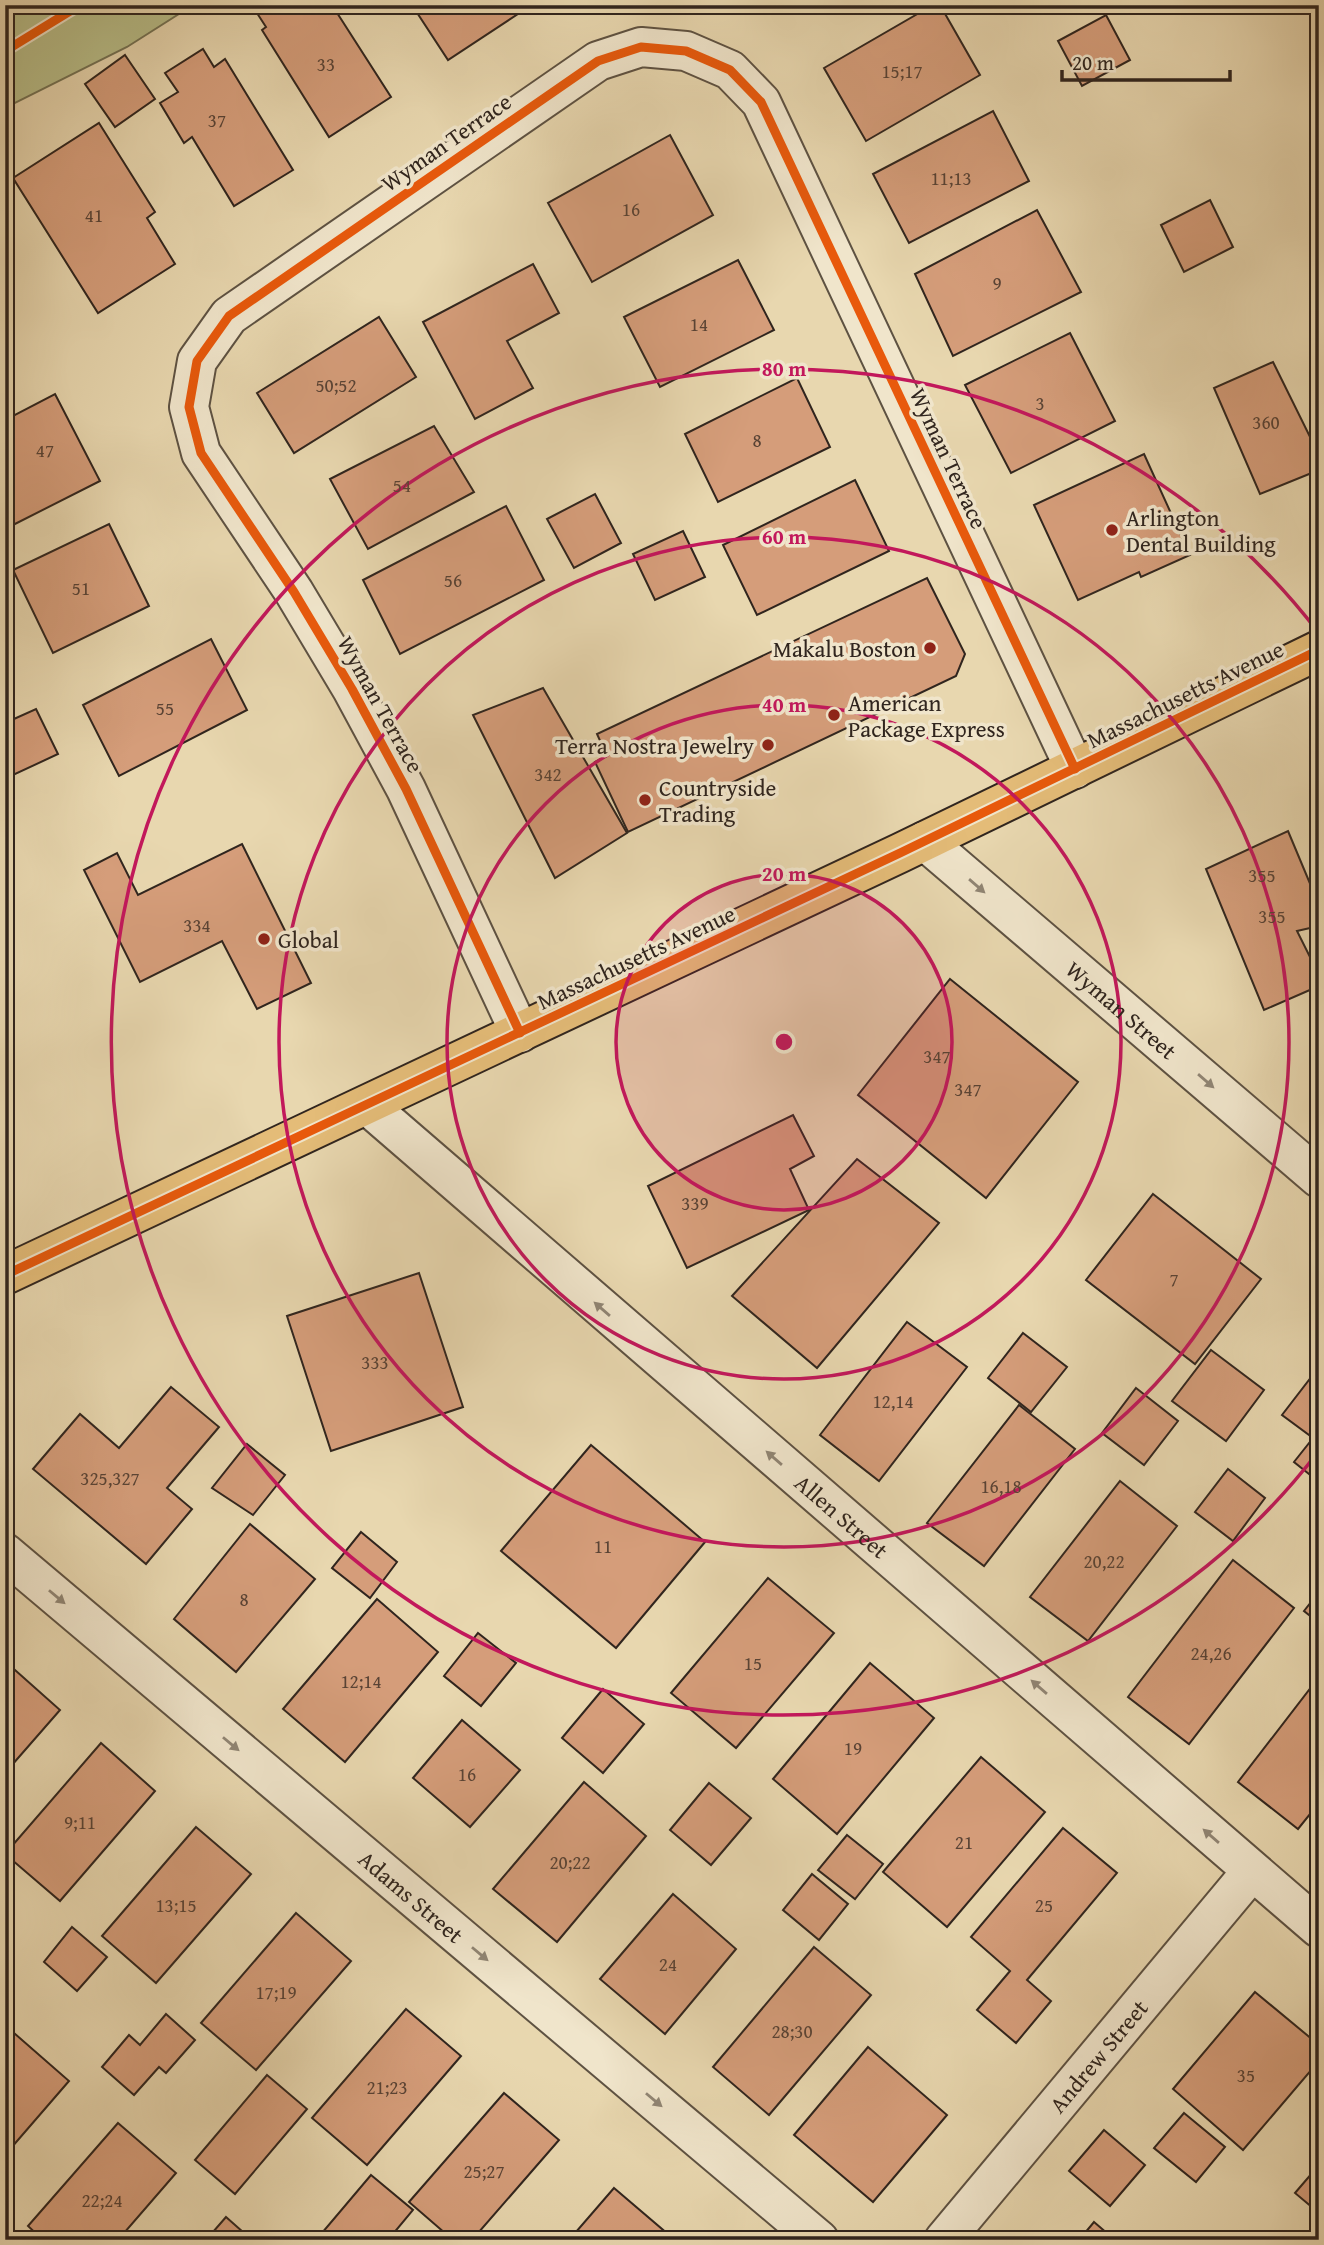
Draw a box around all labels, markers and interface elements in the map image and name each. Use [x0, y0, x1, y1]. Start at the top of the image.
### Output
scale bar [1062, 38, 1230, 82]
text: 20 m [1072, 47, 1114, 78]
house number: 33 [317, 50, 335, 78]
house number: 15;17 [881, 57, 923, 85]
street label: Wyman Terrace [374, 85, 518, 199]
house number: 37 [208, 106, 226, 134]
house number: 11;13 [930, 164, 972, 192]
house number: 16 [622, 195, 640, 223]
house number: 41 [85, 201, 103, 229]
house number: 9 [992, 269, 1002, 297]
house number: 14 [690, 310, 708, 338]
text: 80 m [762, 353, 806, 384]
house number: 50;52 [315, 371, 357, 399]
street label: Wyman Terrace [902, 382, 996, 534]
house number: 3 [1035, 389, 1045, 417]
house number: 360 [1252, 408, 1280, 436]
house number: 8 [752, 426, 762, 454]
house number: 47 [36, 436, 54, 464]
house number: 54 [393, 471, 411, 499]
place label: Arlington Dental Building [1126, 501, 1276, 560]
text: 60 m [762, 521, 806, 552]
marker: Arlington Dental Building [1104, 522, 1120, 538]
house number: 56 [444, 566, 462, 594]
house number: 51 [72, 574, 90, 602]
street label: Wyman Terrace [330, 630, 432, 778]
place label: Makalu Boston [773, 632, 916, 665]
street label: Massachusetts Avenue [1081, 632, 1289, 756]
marker: Makalu Boston [922, 640, 938, 656]
place label: American Package Express [848, 686, 1005, 745]
text: 40 m [762, 689, 806, 720]
house number: 55 [156, 694, 174, 722]
marker: American Package Express [826, 707, 842, 723]
place label: Terra Nostra Jewelry [555, 729, 755, 762]
marker: Terra Nostra Jewelry [760, 737, 776, 753]
house number: 342 [534, 760, 562, 788]
place label: Countryside Trading [659, 771, 776, 830]
marker: Countryside Trading [637, 792, 653, 808]
text: 20 m [762, 858, 806, 889]
house number: 355 [1248, 861, 1276, 889]
one-way arrow [968, 878, 986, 894]
street label: Massachusetts Avenue [532, 897, 740, 1017]
house number: 355 [1258, 902, 1286, 930]
house number: 334 [183, 911, 211, 939]
place label: Global [278, 923, 339, 956]
marker: Global [256, 931, 272, 947]
street label: Wyman Street [1059, 952, 1185, 1066]
centre of rings [772, 1030, 796, 1054]
house number: 347 [923, 1042, 951, 1070]
one-way arrow [1197, 1073, 1214, 1088]
house number: 347 [954, 1075, 982, 1103]
house number: 339 [681, 1189, 709, 1217]
house number: 7 [1169, 1265, 1179, 1293]
one-way arrow [593, 1301, 611, 1317]
house number: 333 [361, 1348, 389, 1376]
house number: 12,14 [872, 1387, 914, 1415]
one-way arrow [766, 1451, 783, 1466]
house number: 325,327 [80, 1464, 140, 1492]
street label: Allen Street [788, 1466, 896, 1565]
house number: 16,18 [980, 1472, 1022, 1500]
house number: 11 [594, 1532, 612, 1560]
house number: 20,22 [1083, 1547, 1125, 1575]
house number: 8 [239, 1585, 249, 1613]
one-way arrow [49, 1589, 66, 1604]
house number: 24,26 [1190, 1639, 1232, 1667]
house number: 15 [744, 1649, 762, 1677]
house number: 12;14 [340, 1667, 382, 1695]
one-way arrow [1030, 1679, 1048, 1695]
house number: 19 [844, 1734, 862, 1762]
one-way arrow [223, 1736, 240, 1751]
house number: 16 [458, 1760, 476, 1788]
house number: 9;11 [64, 1808, 96, 1836]
house number: 21 [955, 1828, 973, 1856]
one-way arrow [1202, 1828, 1220, 1844]
street label: Adams Street [352, 1842, 471, 1950]
house number: 20;22 [549, 1848, 591, 1876]
house number: 13;15 [155, 1891, 197, 1919]
house number: 25 [1035, 1891, 1053, 1919]
one-way arrow [471, 1946, 489, 1962]
house number: 24 [659, 1950, 677, 1978]
house number: 17;19 [255, 1978, 297, 2006]
street label: Andrew Street [1041, 1992, 1155, 2120]
house number: 28;30 [771, 2017, 813, 2045]
house number: 35 [1237, 2061, 1255, 2089]
house number: 21;23 [366, 2073, 408, 2101]
one-way arrow [644, 2093, 662, 2108]
house number: 25;27 [463, 2157, 505, 2185]
house number: 22;24 [81, 2186, 123, 2214]

